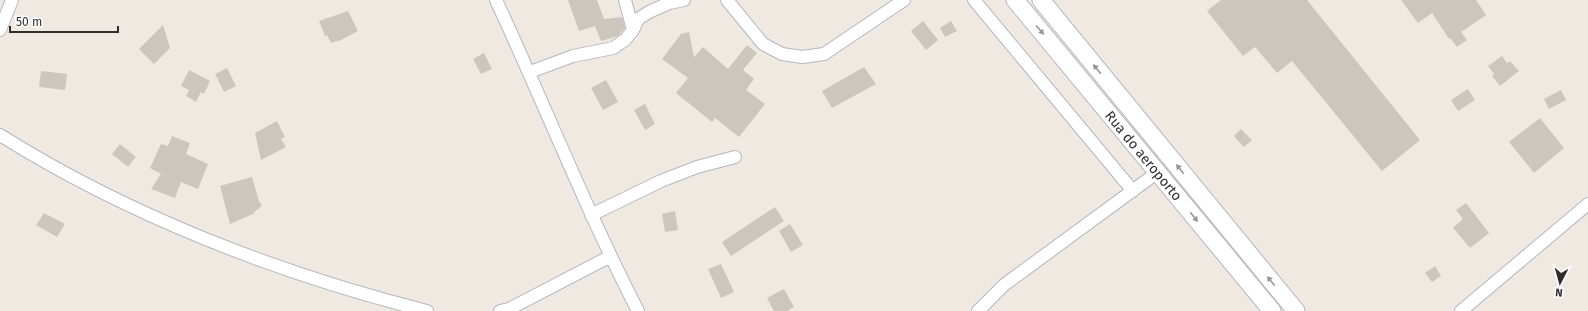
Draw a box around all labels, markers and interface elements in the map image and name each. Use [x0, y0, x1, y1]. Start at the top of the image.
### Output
scale bar [10, 8, 118, 34]
text: 50 m [16, 15, 42, 29]
one-way arrow [1036, 25, 1045, 35]
one-way arrow [1093, 63, 1102, 74]
street label: Rua do aeroporto [1102, 107, 1186, 204]
one-way arrow [1175, 164, 1184, 175]
one-way arrow [1190, 211, 1199, 222]
north arrow [1540, 263, 1580, 303]
one-way arrow [1266, 275, 1275, 286]
text: N [1555, 286, 1563, 299]

